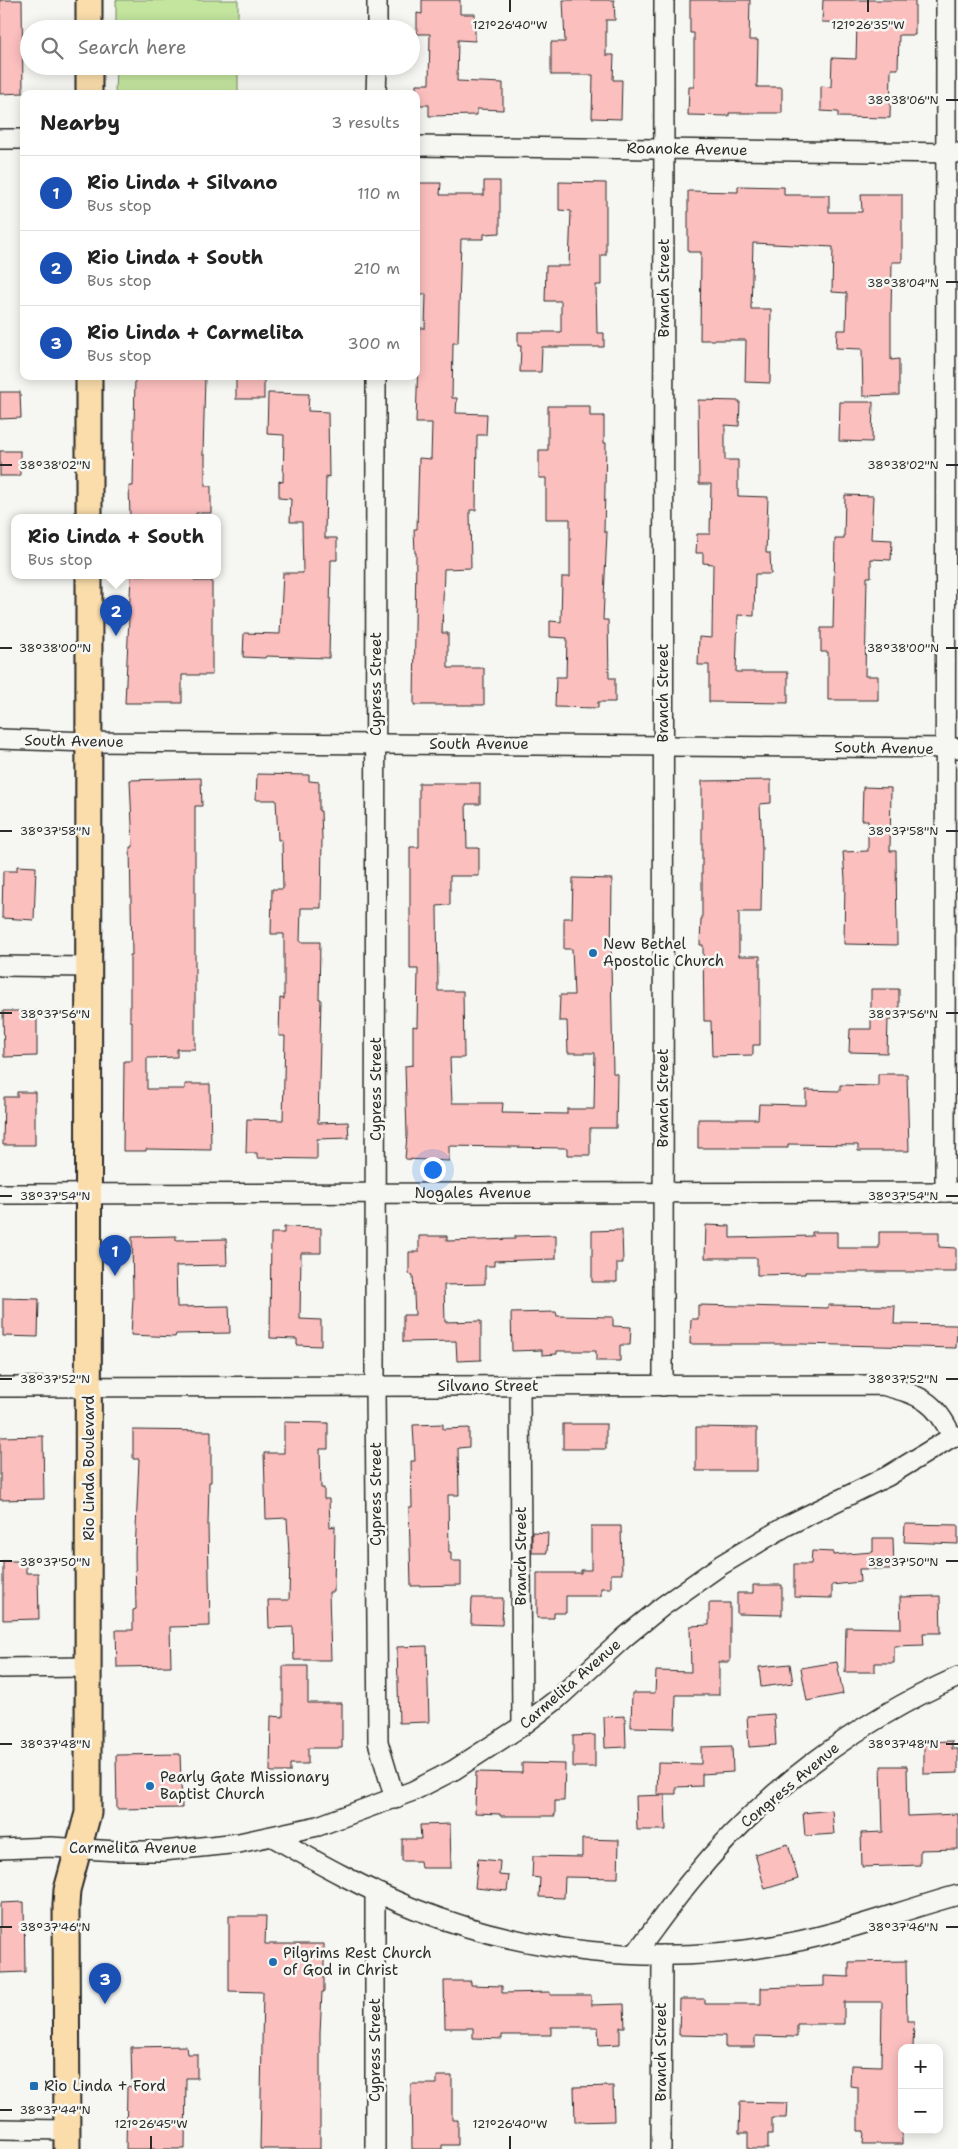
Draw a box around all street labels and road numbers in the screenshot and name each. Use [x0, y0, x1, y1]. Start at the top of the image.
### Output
street label: Roanoke Avenue [626, 138, 748, 160]
street label: Branch Street [654, 238, 674, 338]
street label: Cypress Street [366, 632, 386, 736]
street label: Branch Street [653, 643, 673, 743]
street label: South Avenue [24, 730, 124, 752]
street label: South Avenue [429, 734, 529, 754]
street label: South Avenue [834, 737, 934, 759]
street label: Cypress Street [366, 1037, 386, 1141]
street label: Branch Street [653, 1048, 673, 1148]
street label: Nogales Avenue [415, 1183, 531, 1203]
street label: Silvano Street [437, 1376, 539, 1396]
street label: Rio Linda Boulevard [79, 1395, 99, 1541]
street label: Cypress Street [366, 1442, 386, 1546]
street label: Branch Street [511, 1506, 531, 1606]
street label: Carmelita Avenue [515, 1634, 625, 1734]
street label: Congress Avenue [736, 1738, 844, 1832]
street label: Carmelita Avenue [69, 1838, 197, 1858]
street label: Cypress Street [365, 1998, 385, 2102]
street label: Branch Street [651, 2002, 671, 2102]

